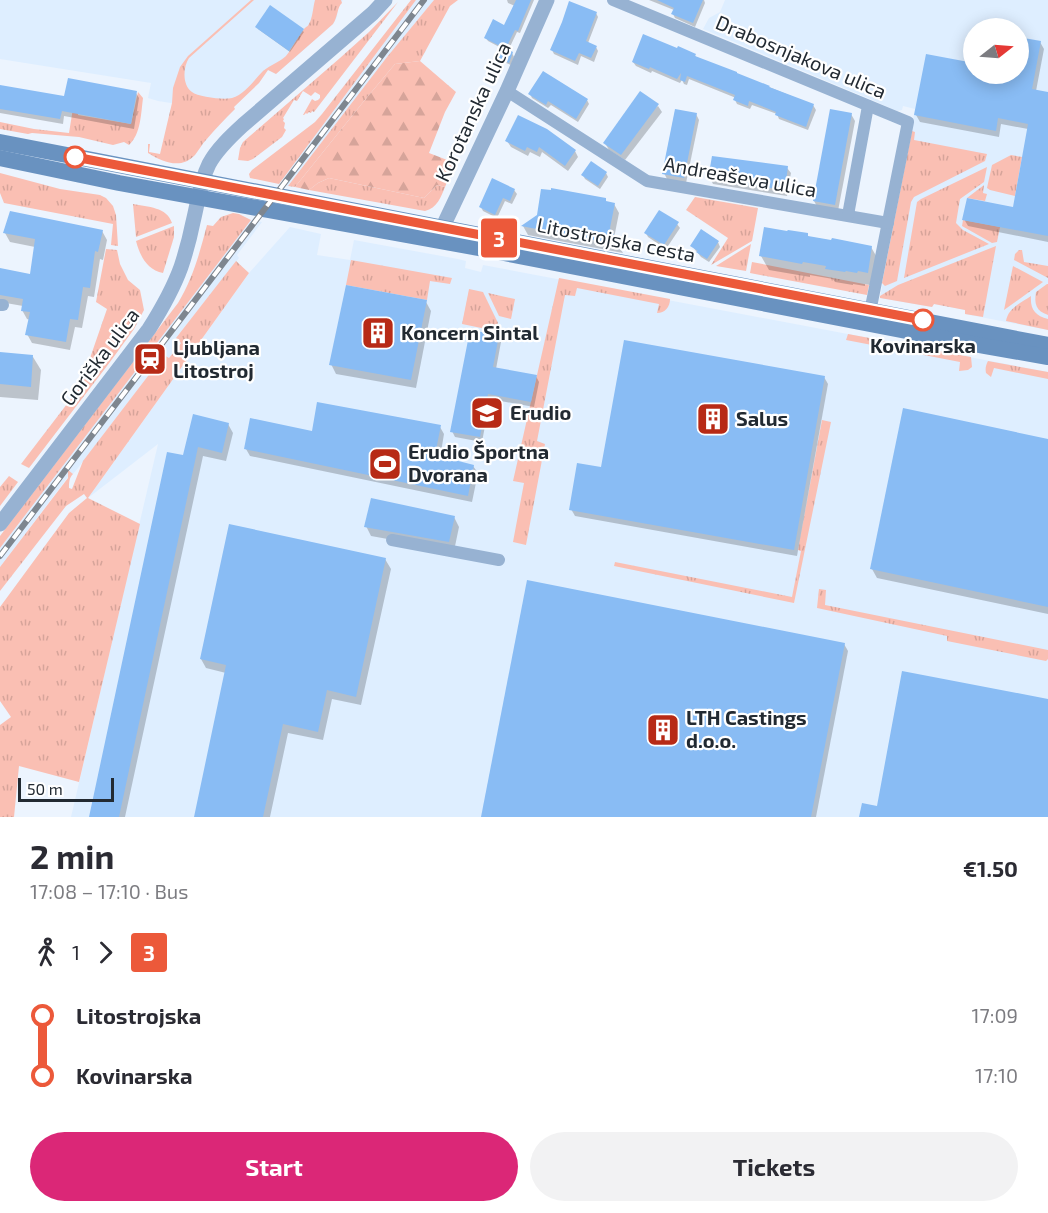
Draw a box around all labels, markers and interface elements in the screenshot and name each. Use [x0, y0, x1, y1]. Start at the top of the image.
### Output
street label: Drabosnjakova ulica [713, 9, 890, 103]
north arrow [963, 18, 1029, 84]
map controls [963, 18, 1029, 84]
street label: Korotanska ulica [429, 38, 515, 185]
unlabelled marker [64, 146, 86, 168]
street label: Andreaševa ulica [662, 151, 819, 201]
street label: Litostrojska cesta [535, 212, 698, 266]
line badge: 3 [480, 218, 518, 258]
text: 3 [493, 226, 505, 251]
street label: Goriška ulica [55, 303, 144, 410]
marker: Kovinarska [912, 309, 934, 331]
building icon: Koncern Sintal [360, 315, 396, 351]
place label: Koncern Sintal [401, 320, 539, 344]
place label: Kovinarska [870, 333, 976, 357]
place label: Ljubljana Litostroj [173, 335, 260, 382]
station icon: Ljubljana Litostroj [132, 341, 168, 377]
school or university icon: Erudio [469, 395, 505, 431]
place label: Erudio [510, 400, 571, 424]
building icon: Salus [695, 401, 731, 437]
place label: Salus [736, 406, 788, 430]
place label: Erudio Športna Dvorana [408, 439, 549, 486]
sports icon: Erudio Športna Dvorana [367, 446, 403, 482]
place label: LTH Castings d.o.o. [686, 705, 807, 752]
building icon: LTH Castings d.o.o. [645, 712, 681, 748]
scale bar [18, 775, 114, 802]
text: 50 m [27, 779, 63, 798]
text: 2 min [30, 836, 114, 876]
text: €1.50 [963, 855, 1018, 881]
text: 17:08 – 17:10 · Bus [30, 879, 188, 903]
icon: walk [30, 936, 63, 969]
icon: forward [89, 936, 122, 969]
text: 1 [72, 940, 80, 964]
text: 3 [143, 940, 155, 965]
text: Litostrojska [76, 1002, 201, 1028]
text: 17:09 [972, 1003, 1018, 1027]
text: Kovinarska [76, 1062, 193, 1088]
text: 17:10 [975, 1063, 1018, 1087]
button: Start [30, 1132, 518, 1201]
button: Tickets [530, 1132, 1018, 1201]

